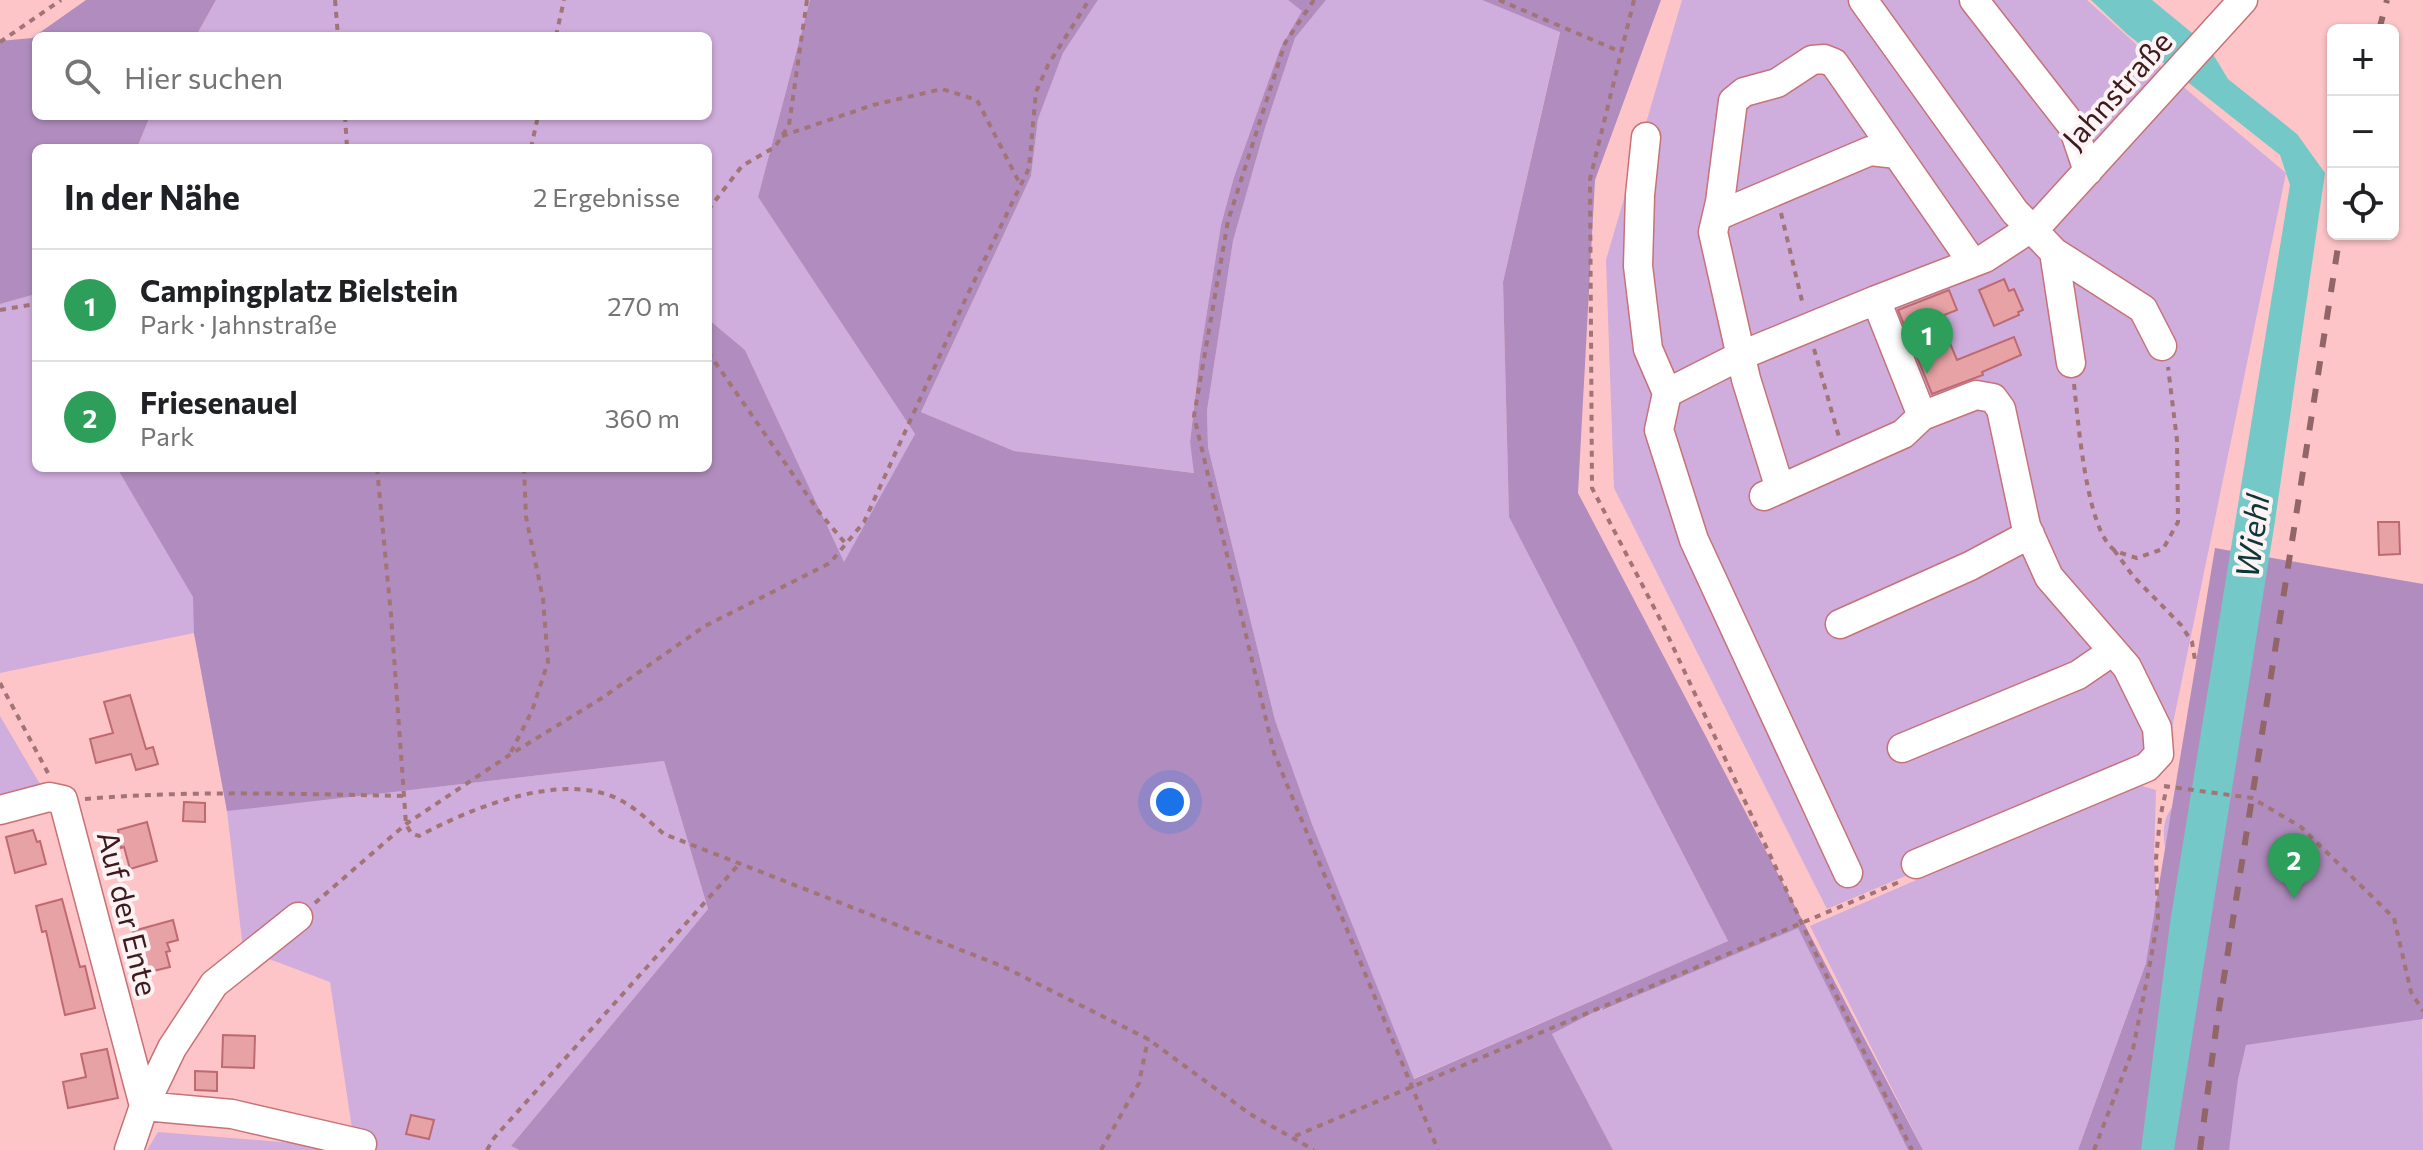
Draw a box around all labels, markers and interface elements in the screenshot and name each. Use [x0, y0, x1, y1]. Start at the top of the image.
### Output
street label: Jahnstraße [2053, 22, 2179, 156]
map controls [2327, 24, 2399, 240]
button: + [2327, 24, 2399, 96]
search box [32, 32, 712, 120]
icon: search [60, 54, 104, 98]
text: Hier suchen [124, 58, 283, 95]
button: − [2327, 96, 2399, 168]
button: locate [2327, 168, 2399, 240]
text: In der Nähe [64, 175, 240, 217]
text: 2 Ergebnisse [533, 181, 680, 212]
text: Campingplatz Bielstein [140, 271, 458, 308]
text: 1 [84, 290, 96, 321]
text: 270 m [607, 290, 680, 321]
text: Park · Jahnstraße [140, 308, 337, 339]
pin: 1 [1901, 308, 1953, 374]
text: Friesenauel [140, 383, 298, 420]
text: 2 [83, 402, 97, 433]
text: 360 m [605, 402, 680, 433]
text: Park [140, 420, 194, 451]
water label: Wiehl [2225, 491, 2277, 580]
your location [1150, 782, 1190, 822]
street label: Auf der Ente [91, 827, 167, 999]
pin: 2 [2268, 833, 2320, 899]

